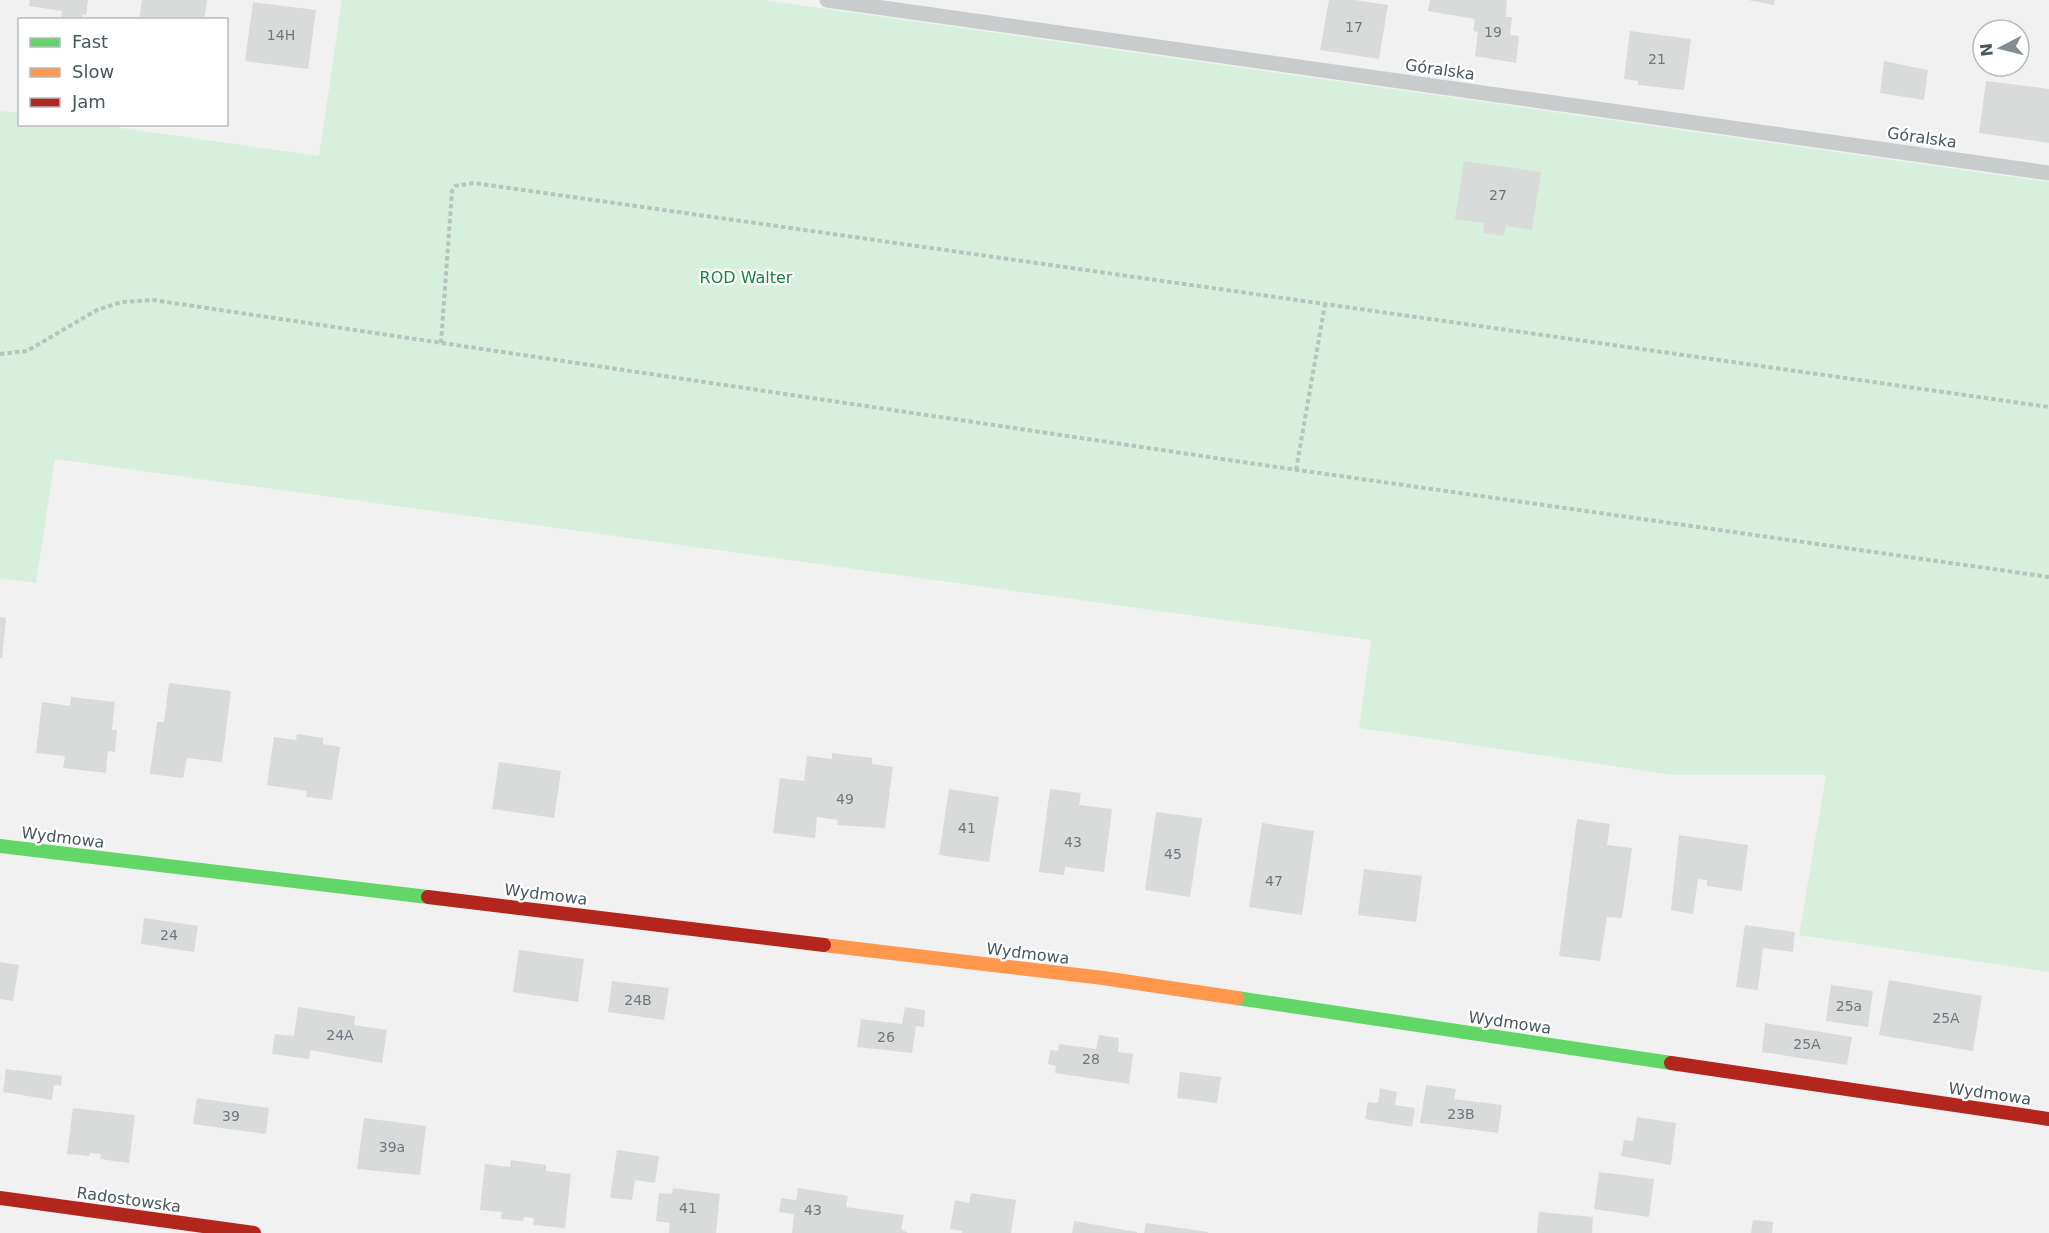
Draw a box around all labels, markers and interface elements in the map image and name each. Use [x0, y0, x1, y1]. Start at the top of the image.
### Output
legend [18, 18, 228, 126]
north arrow [1971, 18, 2031, 78]
house number: 17 [1345, 19, 1363, 35]
house number: 19 [1484, 24, 1502, 40]
house number: 14H [267, 27, 295, 43]
text: Fast [72, 31, 108, 52]
text: N [1976, 42, 1997, 58]
house number: 21 [1648, 51, 1666, 67]
street label: Góralska [1404, 55, 1476, 84]
text: Slow [72, 61, 114, 82]
text: Jam [71, 91, 106, 112]
street label: Góralska [1886, 123, 1958, 152]
house number: 27 [1489, 187, 1507, 203]
park label: ROD Walter [700, 268, 793, 287]
house number: 49 [836, 791, 854, 807]
house number: 41 [958, 820, 976, 836]
street label: Wydmowa [20, 823, 106, 852]
house number: 43 [1064, 834, 1082, 850]
house number: 45 [1164, 846, 1182, 862]
house number: 47 [1265, 873, 1283, 889]
street label: Wydmowa [503, 880, 589, 909]
house number: 24 [160, 927, 178, 943]
street label: Wydmowa [985, 939, 1071, 968]
house number: 24B [624, 992, 652, 1008]
house number: 25a [1836, 998, 1862, 1014]
street label: Wydmowa [1467, 1007, 1553, 1038]
house number: 25A [1932, 1010, 1960, 1026]
house number: 24A [326, 1027, 354, 1043]
house number: 26 [877, 1029, 895, 1045]
house number: 25A [1793, 1036, 1821, 1052]
house number: 28 [1082, 1051, 1100, 1067]
street label: Wydmowa [1947, 1078, 2033, 1109]
house number: 23B [1447, 1106, 1475, 1122]
house number: 39 [222, 1108, 240, 1124]
house number: 39a [379, 1139, 405, 1155]
street label: Radostowska [76, 1183, 182, 1216]
house number: 41 [679, 1200, 697, 1216]
house number: 43 [804, 1202, 822, 1218]

